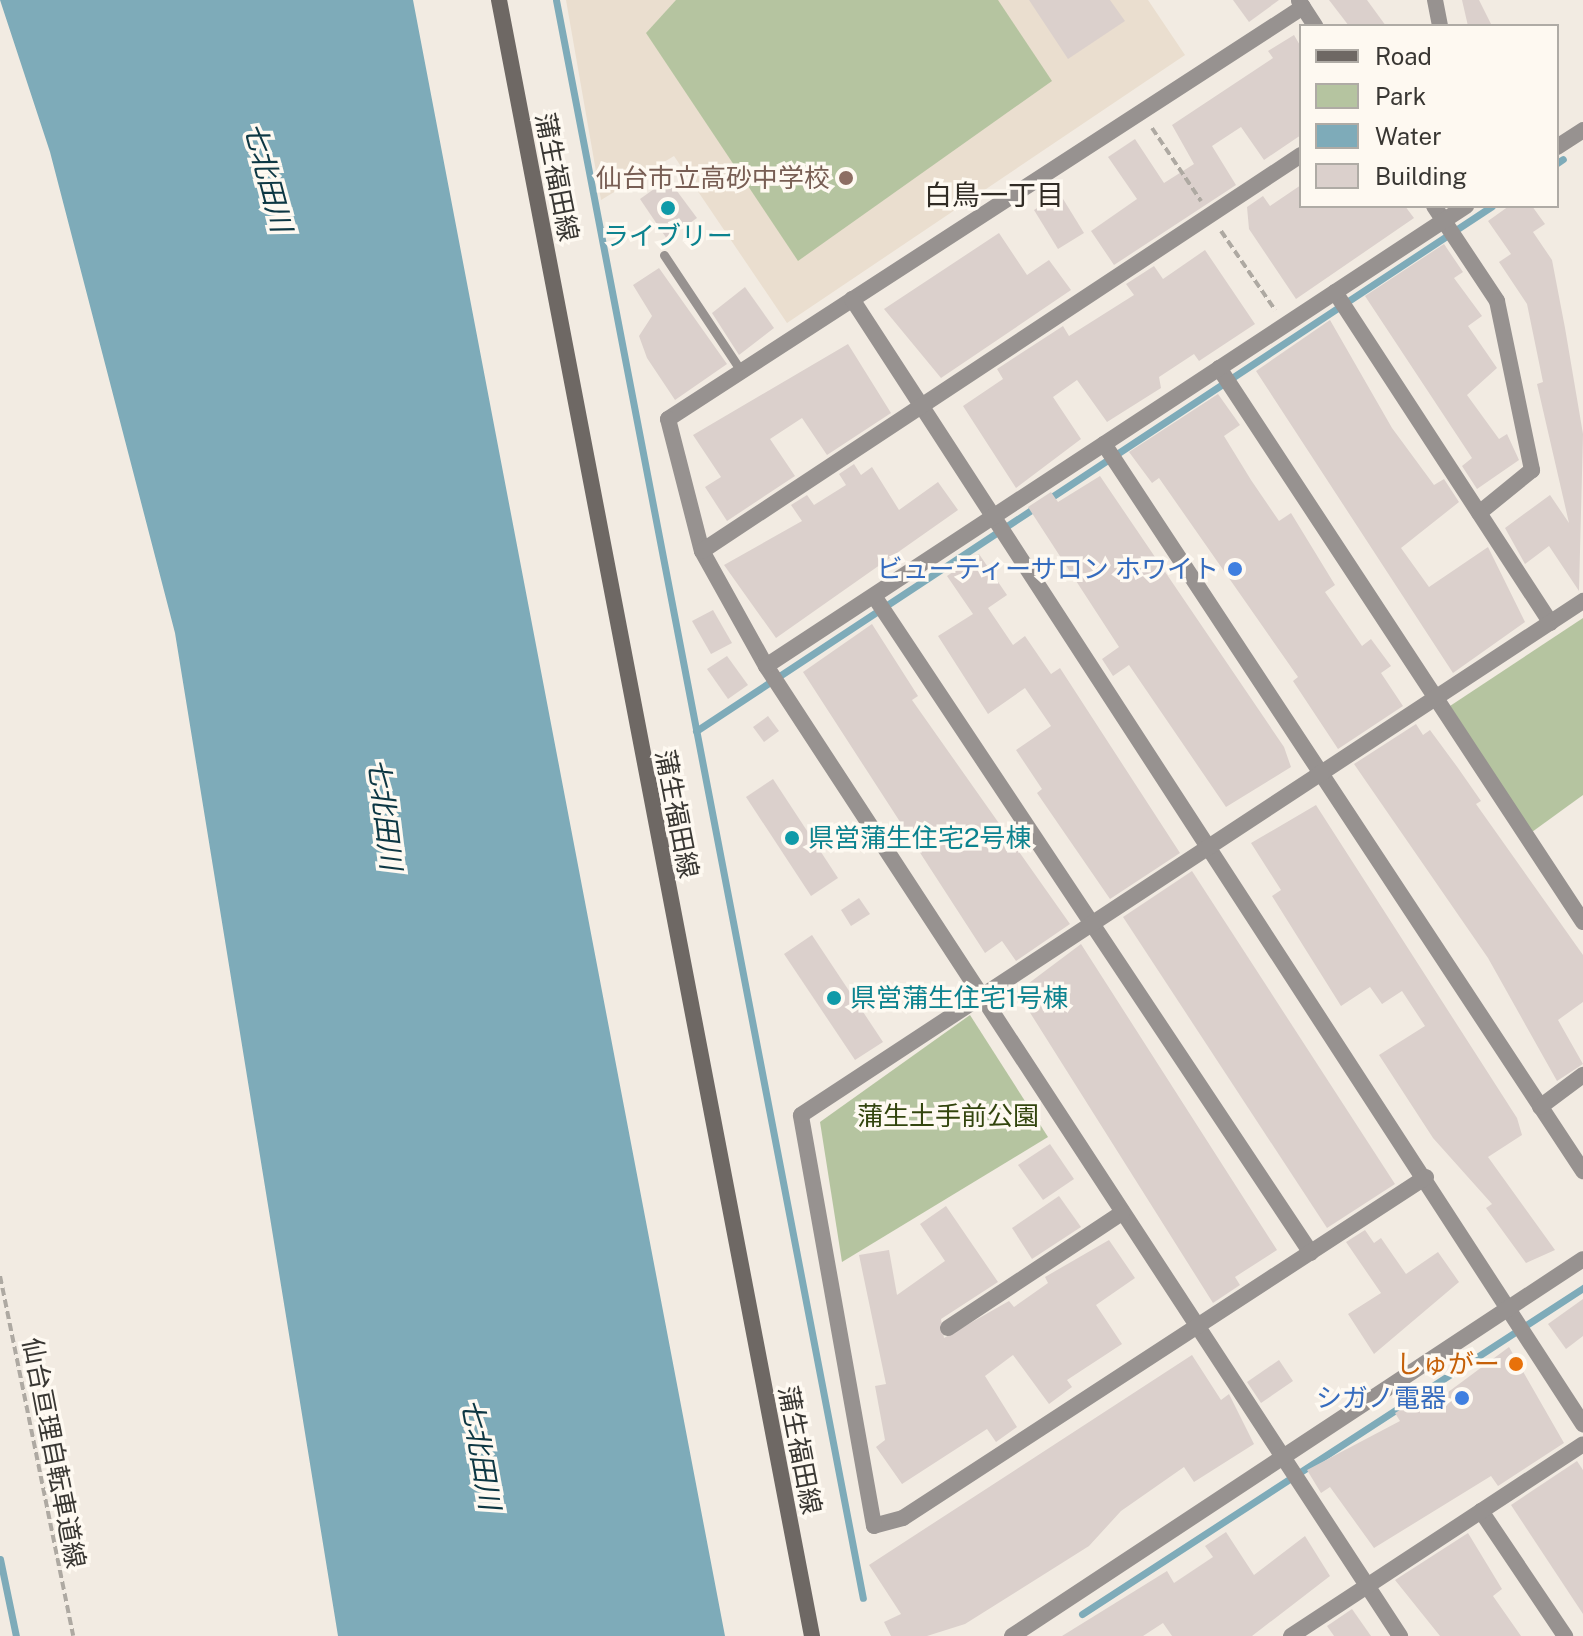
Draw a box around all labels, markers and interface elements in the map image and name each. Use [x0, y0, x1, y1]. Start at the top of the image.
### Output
legend [1299, 24, 1559, 208]
text: Road [1375, 42, 1432, 70]
text: Park [1375, 82, 1426, 110]
street label: 蒲生福田線 [529, 110, 585, 244]
water label: 七北田川 [237, 119, 299, 235]
text: Water [1375, 122, 1442, 150]
place label: 仙台市立高砂中学校 [596, 162, 830, 194]
text: Building [1375, 162, 1467, 190]
marker: 仙台市立高砂中学校 [837, 169, 855, 187]
district label: 白鳥一丁目 [924, 178, 1064, 212]
marker: ライブリー [659, 199, 677, 217]
place label: ライブリー [603, 220, 733, 252]
place label: ビューティーサロン ホワイト [875, 553, 1219, 585]
marker: ビューティーサロン ホワイト [1226, 560, 1244, 578]
street label: 蒲生福田線 [649, 747, 705, 881]
water label: 七北田川 [362, 756, 408, 872]
place label: 県営蒲生住宅2号棟 [808, 822, 1031, 854]
marker: 県営蒲生住宅2号棟 [783, 829, 801, 847]
place label: 県営蒲生住宅1号棟 [850, 982, 1069, 1014]
marker: 県営蒲生住宅1号棟 [825, 989, 843, 1007]
park label: 蒲生土手前公園 [857, 1100, 1039, 1132]
street label: 仙台亘理自転車道線 [16, 1335, 92, 1571]
place label: しゅがー [1396, 1348, 1500, 1380]
marker: しゅがー [1507, 1355, 1525, 1373]
place label: シガノ電器 [1316, 1382, 1446, 1414]
street label: 蒲生福田線 [772, 1383, 828, 1517]
marker: シガノ電器 [1453, 1389, 1471, 1407]
water label: 七北田川 [455, 1396, 507, 1512]

